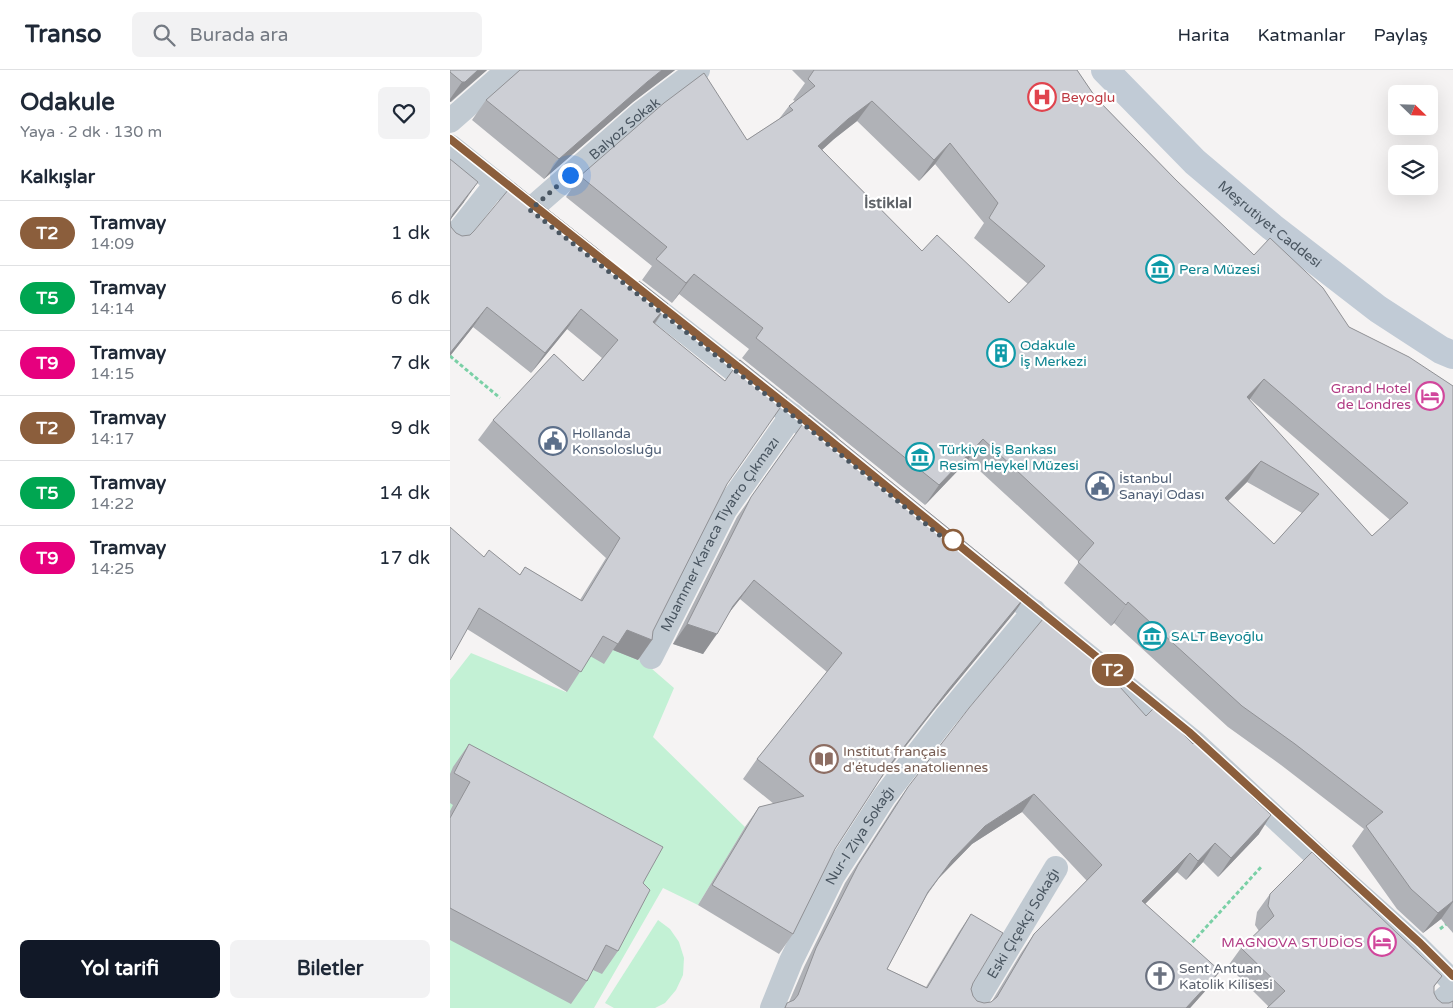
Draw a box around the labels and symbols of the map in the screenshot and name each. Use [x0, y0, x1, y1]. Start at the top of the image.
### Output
hospital icon: Beyoglu [1027, 82, 1057, 112]
north arrow [1388, 85, 1438, 135]
place label: Beyoglu [1061, 89, 1115, 106]
street label: Balyoz Sokak [586, 93, 664, 163]
your location [558, 163, 583, 188]
street label: Meşrutiyet Caddesi [1214, 177, 1325, 271]
district label: İstiklal [864, 193, 912, 213]
museum icon: Pera Müzesi [1145, 254, 1175, 284]
place label: Pera Müzesi [1179, 261, 1260, 278]
place label: Odakule İş Merkezi [1020, 337, 1087, 370]
building icon: Odakule İş Merkezi [986, 338, 1016, 368]
place label: Grand Hotel de Londres [1331, 380, 1411, 413]
hotel icon: Grand Hotel de Londres [1415, 381, 1445, 411]
place label: Hollanda Konsolosluğu [572, 425, 662, 458]
public building icon: Hollanda Konsolosluğu [538, 426, 568, 456]
street label: Muammer Karaca Tiyatro Çıkmazı [657, 434, 783, 635]
place label: Türkiye İş Bankası Resim Heykel Müzesi [939, 441, 1079, 474]
museum icon: Türkiye İş Bankası Resim Heykel Müzesi [905, 442, 935, 472]
place label: İstanbul Sanayi Odası [1119, 470, 1204, 503]
public building icon: İstanbul Sanayi Odası [1085, 471, 1115, 501]
unlabelled marker [942, 529, 964, 551]
museum icon: SALT Beyoğlu [1137, 621, 1167, 651]
place label: SALT Beyoğlu [1171, 628, 1264, 645]
line badge: T2 [1090, 654, 1136, 686]
place label: Institut français d'études anatoliennes [843, 743, 989, 776]
library icon: Institut français d'études anatoliennes [809, 744, 839, 774]
street label: Nur-I Ziya Sokağı [822, 783, 898, 888]
street label: Eski Çiçekçi Sokağı [984, 865, 1063, 982]
hotel icon: MAGNOVA STUDİOS [1367, 927, 1397, 957]
place label: MAGNOVA STUDİOS [1221, 934, 1363, 951]
place label: Sent Antuan Katolik Kilisesi [1179, 960, 1273, 993]
church icon: Sent Antuan Katolik Kilisesi [1145, 961, 1175, 991]

